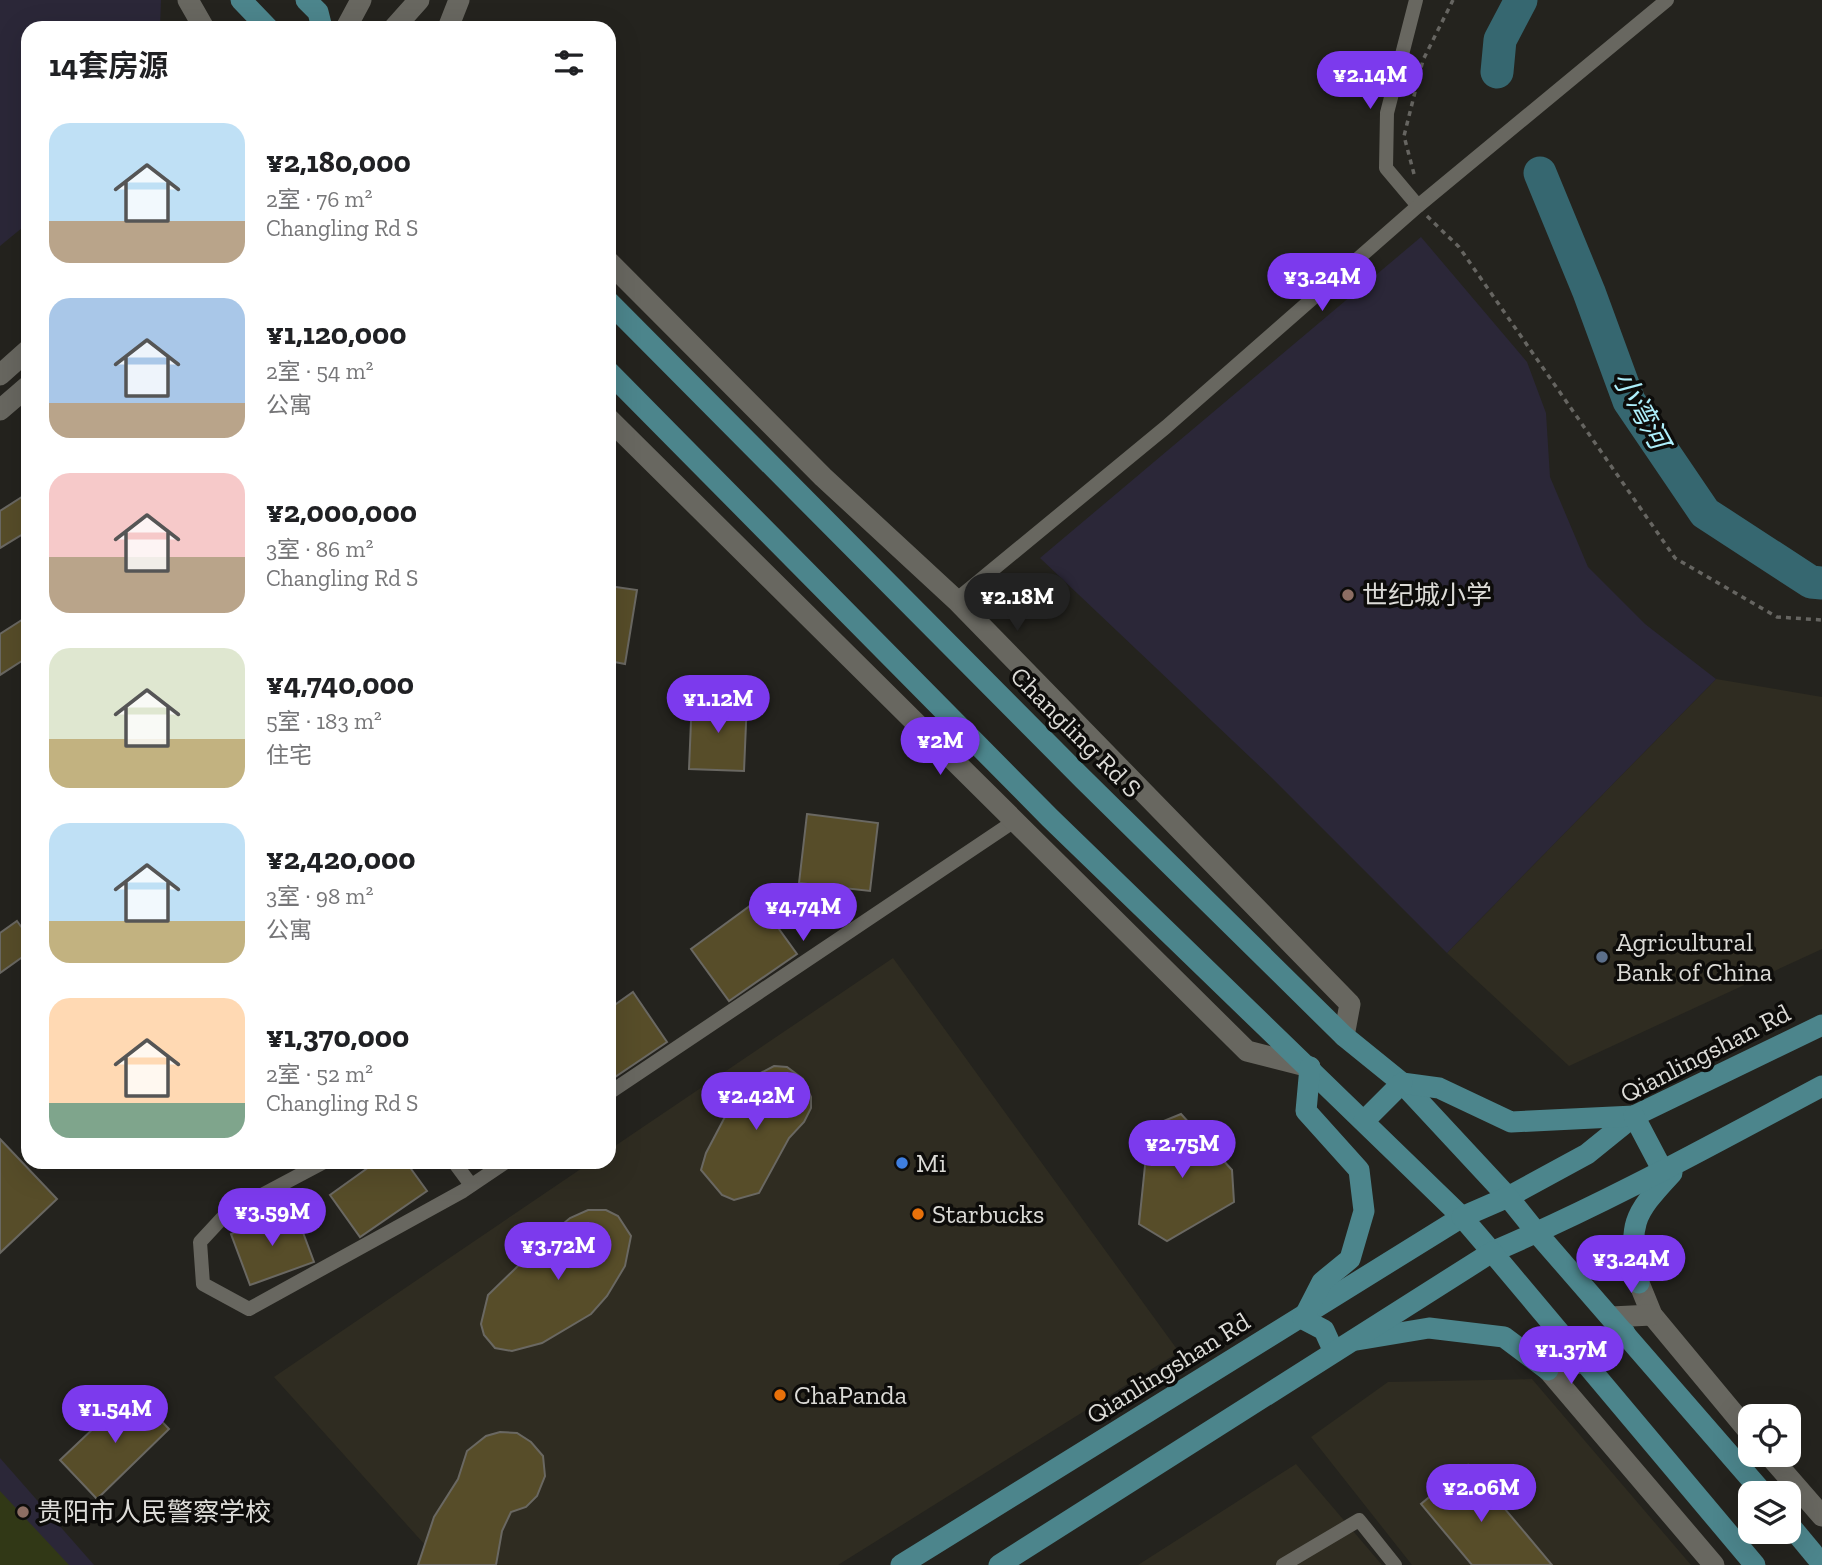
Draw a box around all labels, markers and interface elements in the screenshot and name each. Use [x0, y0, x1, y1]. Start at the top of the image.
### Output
icon: filters [550, 44, 588, 82]
text: 14套房源 [49, 48, 168, 84]
pin: ¥2.14M [1313, 52, 1427, 111]
text: ¥2.14M [1333, 60, 1407, 88]
text: ¥2,180,000 [266, 144, 411, 180]
icon: home [105, 151, 189, 235]
text: 2室 · 76 m² [266, 185, 372, 213]
text: Changling Rd S [266, 214, 418, 242]
pin: ¥3.24M [1265, 254, 1379, 313]
text: ¥3.24M [1283, 262, 1361, 290]
text: ¥1,120,000 [266, 316, 407, 352]
icon: home [105, 326, 189, 410]
text: 2室 · 54 m² [266, 357, 374, 385]
water label: 小湾河 [1606, 365, 1678, 459]
text: 公寓 [266, 391, 312, 419]
text: ¥2,000,000 [266, 494, 417, 530]
icon: home [105, 501, 189, 585]
text: 3室 · 86 m² [266, 535, 373, 563]
text: Changling Rd S [266, 564, 418, 592]
pin: ¥2.18M [960, 574, 1074, 633]
place label: 世纪城小学 [1362, 579, 1492, 611]
text: ¥2.18M [980, 582, 1054, 610]
marker: 世纪城小学 [1340, 587, 1356, 603]
street label: Changling Rd S [1004, 660, 1148, 804]
text: ¥4,740,000 [266, 666, 414, 702]
icon: home [105, 676, 189, 760]
pin: ¥1.12M [661, 676, 775, 735]
text: ¥1.12M [683, 684, 753, 712]
text: 5室 · 183 m² [266, 707, 382, 735]
pin: ¥2M [906, 718, 974, 777]
text: ¥2M [917, 726, 963, 754]
text: 住宅 [266, 741, 312, 769]
text: ¥2,420,000 [266, 841, 416, 877]
icon: home [105, 851, 189, 935]
text: 3室 · 98 m² [266, 882, 373, 910]
pin: ¥4.74M [746, 884, 860, 943]
text: ¥4.74M [765, 892, 841, 920]
text: 公寓 [266, 916, 312, 944]
place label: Agricultural Bank of China [1616, 926, 1773, 988]
marker: Agricultural Bank of China [1594, 949, 1610, 965]
street label: Qianlingshan Rd [1615, 996, 1795, 1110]
text: ¥1,370,000 [266, 1019, 409, 1055]
icon: home [105, 1026, 189, 1110]
text: 2室 · 52 m² [266, 1060, 373, 1088]
pin: ¥2.42M [699, 1072, 813, 1132]
text: ¥2.42M [717, 1081, 795, 1109]
text: Changling Rd S [266, 1089, 418, 1117]
pin: ¥2.75M [1125, 1120, 1239, 1180]
text: ¥2.75M [1145, 1129, 1219, 1157]
place label: Mi [916, 1147, 946, 1179]
marker: Mi [894, 1155, 910, 1171]
pin: ¥3.59M [215, 1188, 329, 1248]
text: ¥3.59M [234, 1197, 310, 1225]
place label: Starbucks [932, 1198, 1044, 1230]
marker: Starbucks [910, 1206, 926, 1222]
pin: ¥3.72M [501, 1222, 615, 1282]
text: ¥3.72M [520, 1231, 596, 1259]
pin: ¥3.24M [1574, 1236, 1688, 1295]
text: ¥3.24M [1592, 1244, 1670, 1272]
street label: Qianlingshan Rd [1080, 1305, 1256, 1431]
pin: ¥1.37M [1514, 1326, 1628, 1386]
text: ¥1.37M [1535, 1335, 1607, 1363]
place label: ChaPanda [794, 1379, 907, 1411]
pin: ¥1.54M [58, 1386, 172, 1445]
marker: ChaPanda [772, 1387, 788, 1403]
text: ¥1.54M [78, 1394, 152, 1422]
map controls [1738, 1404, 1801, 1544]
button: locate [1738, 1404, 1801, 1467]
pin: ¥2.06M [1424, 1464, 1538, 1524]
text: ¥2.06M [1442, 1473, 1520, 1501]
button: layers [1738, 1481, 1801, 1544]
place label: 贵阳市人民警察学校 [37, 1496, 271, 1528]
marker: 贵阳市人民警察学校 [15, 1504, 31, 1520]

